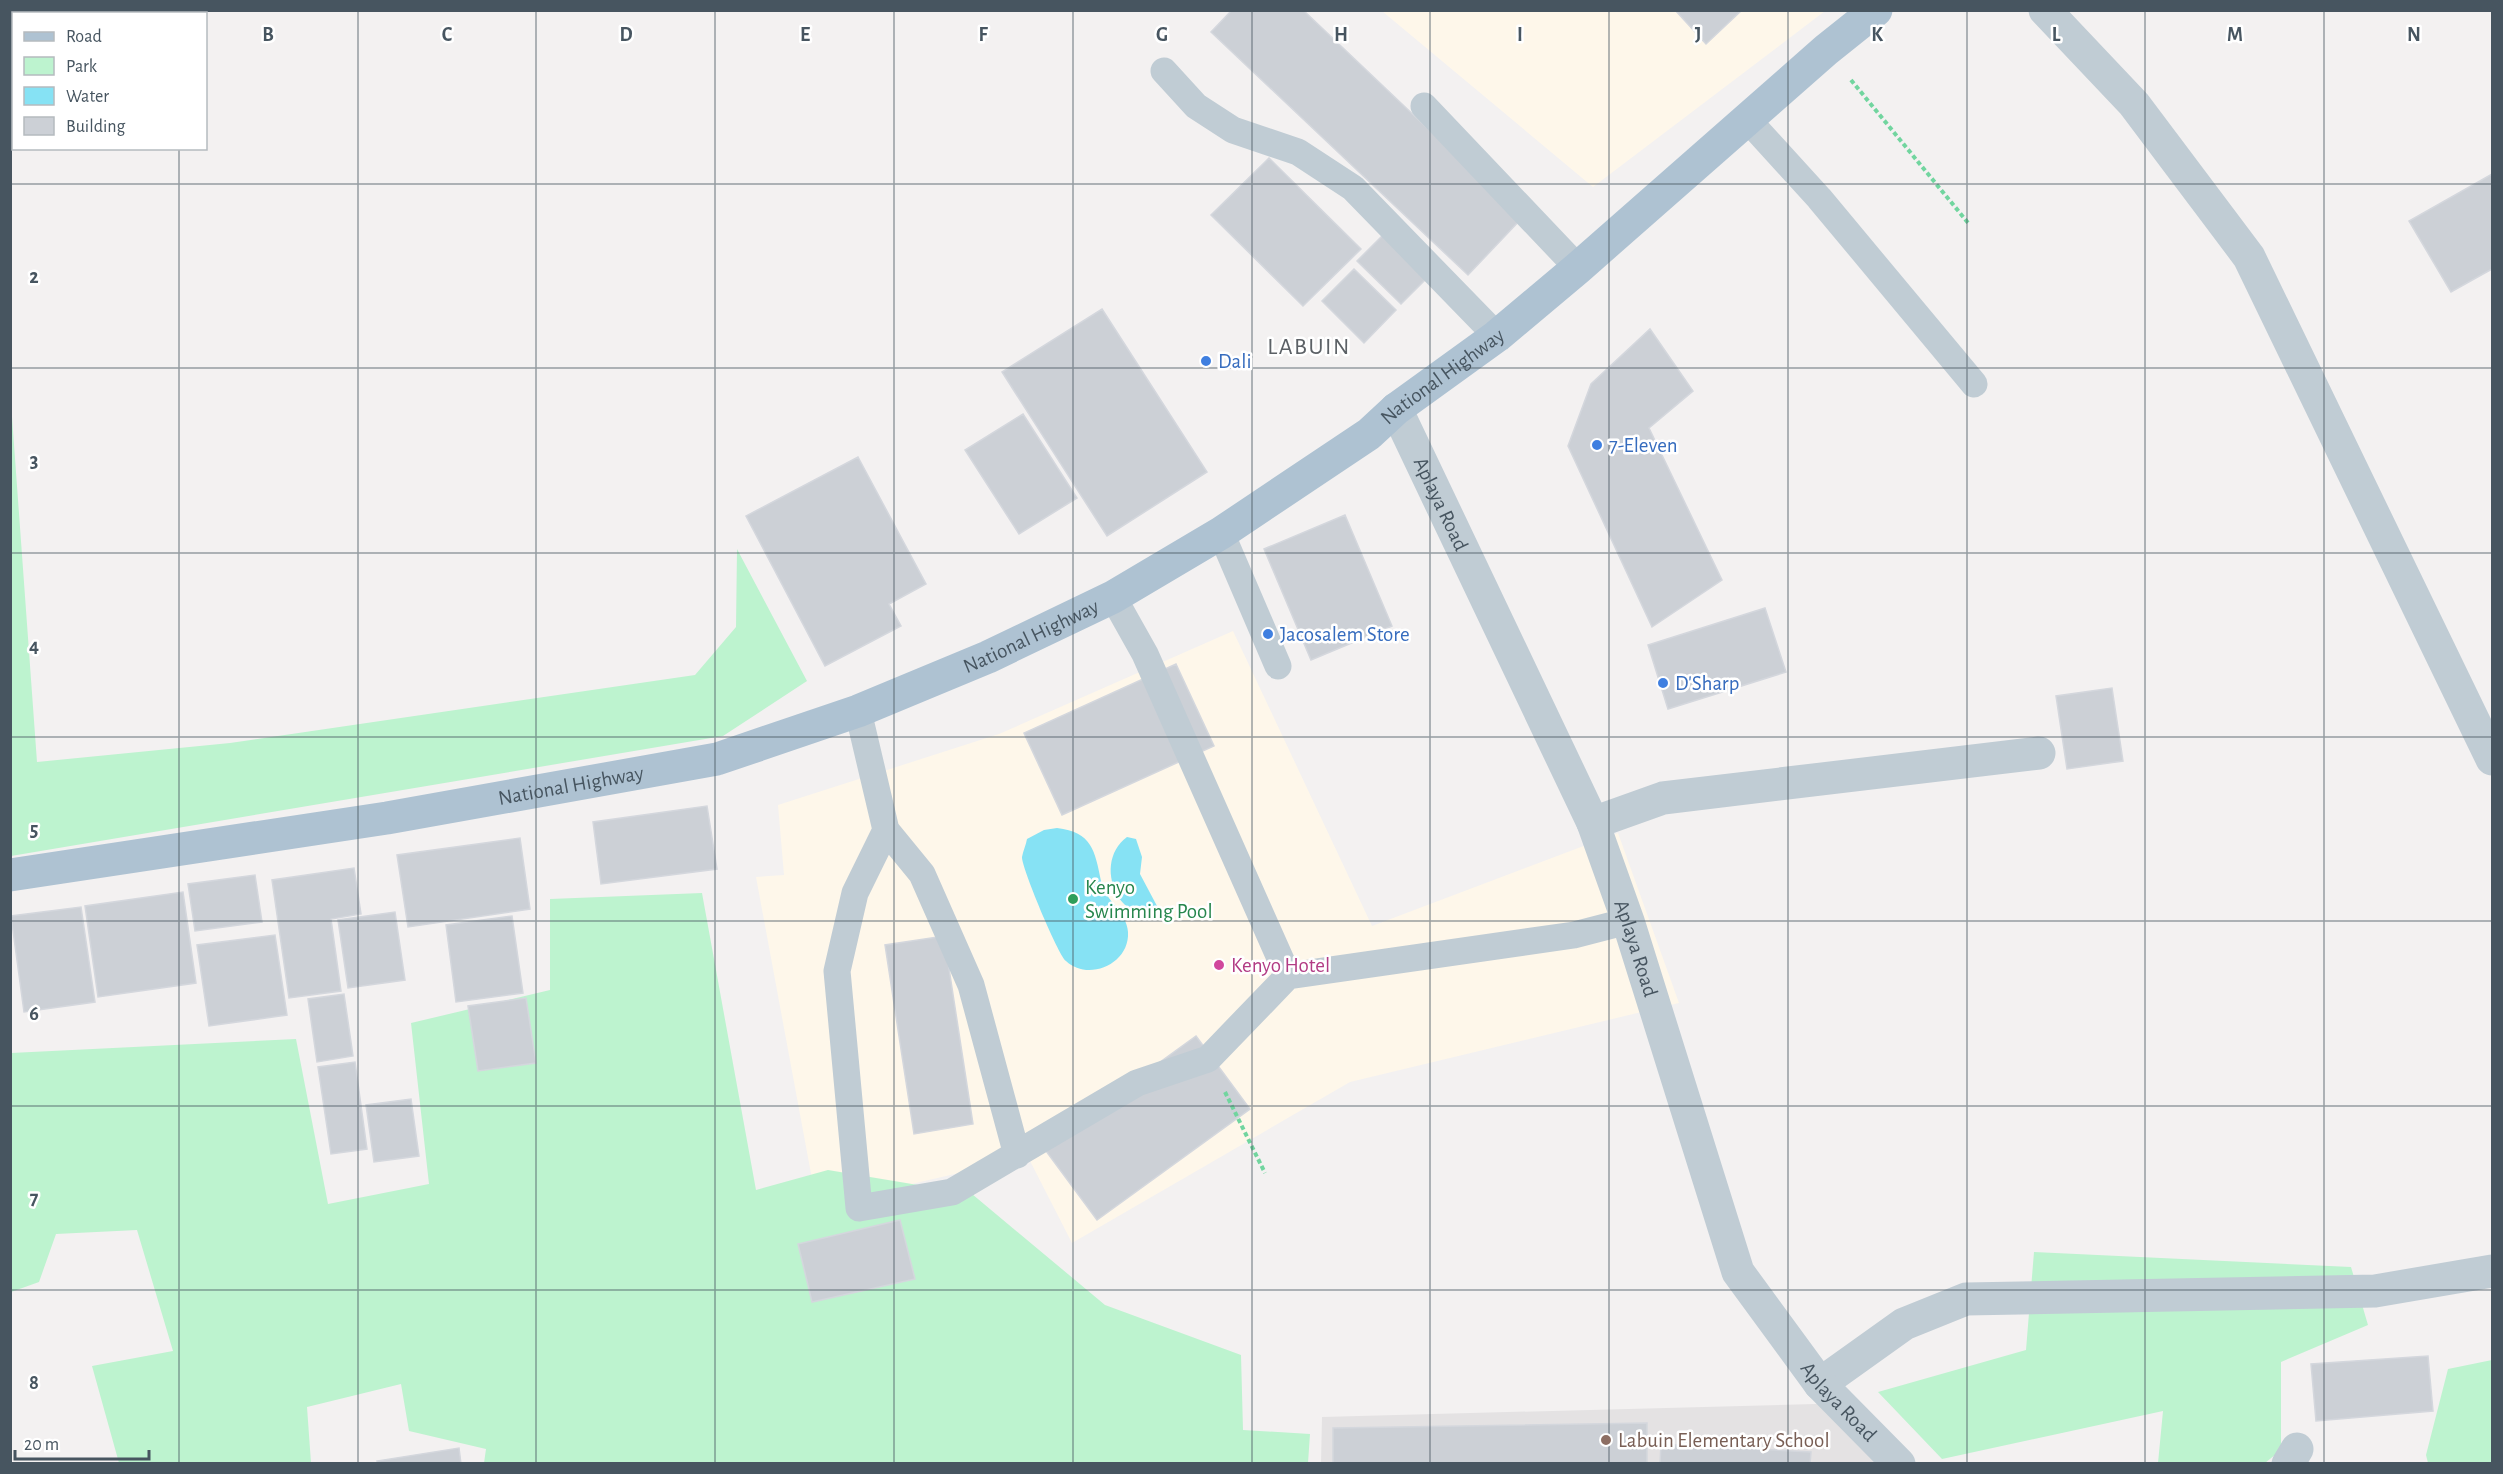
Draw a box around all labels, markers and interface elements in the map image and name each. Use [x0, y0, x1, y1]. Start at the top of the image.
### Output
legend [12, 12, 207, 150]
text: B [262, 25, 274, 45]
text: C [442, 25, 453, 45]
text: D [619, 25, 633, 45]
text: E [800, 25, 810, 45]
text: F [978, 25, 988, 45]
text: G [1156, 25, 1168, 45]
text: H [1334, 25, 1348, 45]
text: I [1517, 25, 1523, 45]
text: J [1695, 25, 1701, 45]
text: K [1871, 25, 1883, 45]
text: L [2052, 25, 2061, 45]
text: M [2227, 25, 2243, 45]
text: N [2407, 25, 2421, 45]
text: Road [66, 28, 102, 46]
text: Park [66, 58, 98, 76]
text: Water [66, 88, 109, 106]
text: Building [66, 118, 126, 136]
text: 2 [29, 267, 39, 287]
street label: National Highway [1377, 325, 1508, 429]
district label: LABUIN [1267, 335, 1351, 359]
place label: Dali [1218, 351, 1252, 372]
marker: Dali [1199, 354, 1213, 368]
place label: 7-Eleven [1609, 435, 1678, 456]
marker: 7-Eleven [1590, 438, 1604, 452]
text: 3 [30, 451, 38, 471]
street label: Aplaya Road [1410, 454, 1472, 554]
street label: National Highway [960, 595, 1102, 677]
place label: Jacosalem Store [1280, 624, 1410, 645]
marker: Jacosalem Store [1261, 627, 1275, 641]
text: 4 [29, 636, 39, 656]
place label: D'Sharp [1675, 673, 1739, 694]
marker: D'Sharp [1656, 676, 1670, 690]
street label: National Highway [497, 762, 645, 809]
text: 5 [30, 820, 38, 840]
place label: Kenyo Swimming Pool [1085, 877, 1213, 922]
marker: Kenyo Swimming Pool [1066, 892, 1080, 906]
street label: Aplaya Road [1610, 897, 1661, 1000]
place label: Kenyo Hotel [1231, 955, 1330, 976]
marker: Kenyo Hotel [1212, 958, 1226, 972]
text: 6 [29, 1004, 39, 1024]
text: 7 [30, 1188, 39, 1208]
street label: Aplaya Road [1797, 1358, 1881, 1446]
text: 8 [29, 1373, 39, 1393]
scale bar [15, 1423, 148, 1461]
place label: Labuin Elementary School [1618, 1430, 1830, 1451]
marker: Labuin Elementary School [1599, 1433, 1613, 1447]
text: 20 m [24, 1436, 59, 1454]

